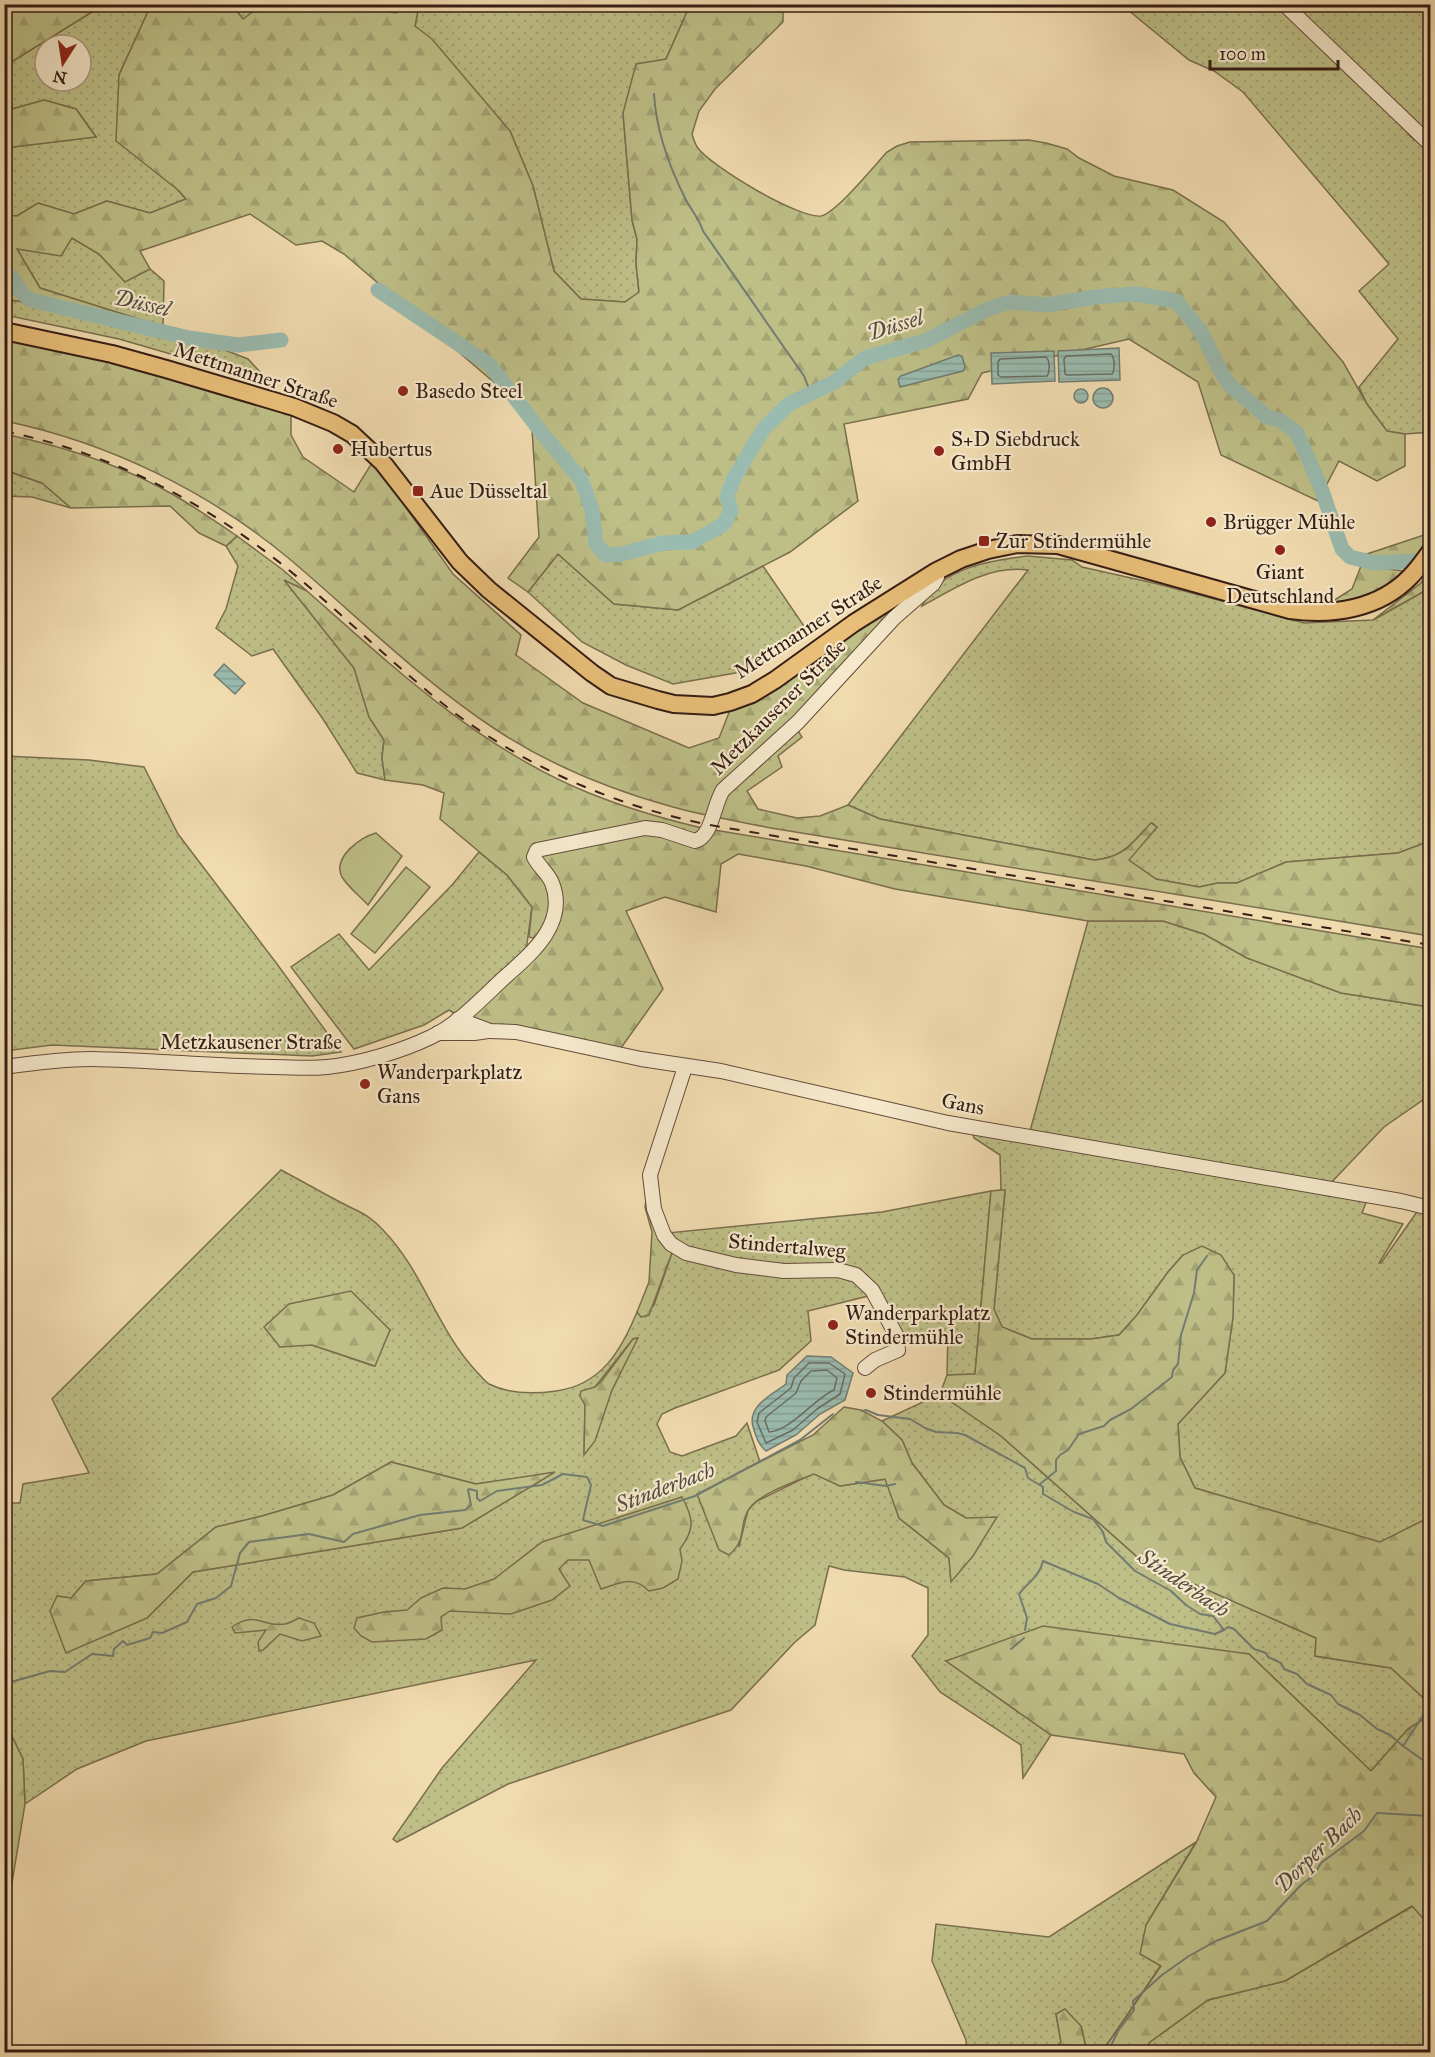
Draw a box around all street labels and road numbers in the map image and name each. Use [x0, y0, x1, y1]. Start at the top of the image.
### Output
street label: Mettmanner Straße [171, 336, 342, 414]
street label: Mettmanner Straße [729, 569, 887, 685]
street label: Metzkausener Straße [704, 633, 852, 781]
street label: Metzkausener Straße [160, 1029, 342, 1055]
street label: Gans [939, 1087, 987, 1121]
street label: Stindertalweg [727, 1228, 847, 1264]

